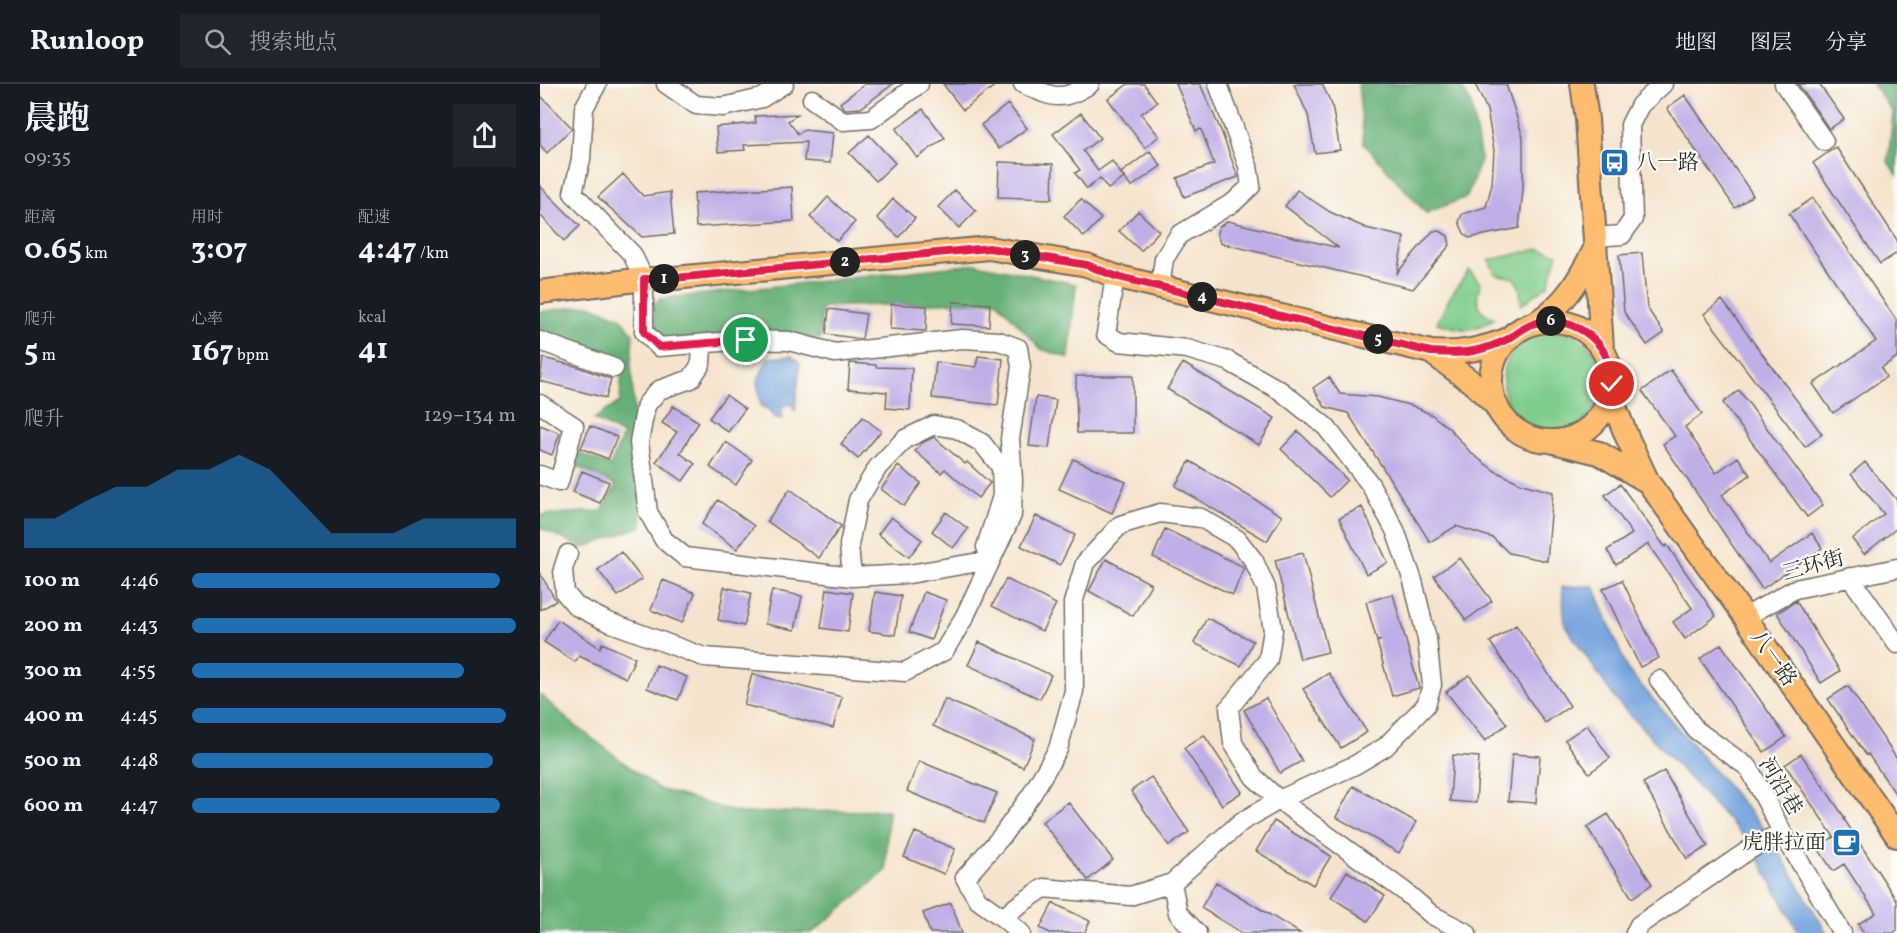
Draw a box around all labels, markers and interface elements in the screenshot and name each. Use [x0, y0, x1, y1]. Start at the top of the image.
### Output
search box [180, 14, 600, 68]
text: Runloop [30, 22, 144, 61]
icon: search [201, 25, 234, 58]
text: 搜索地点 [249, 28, 337, 59]
text: 地图 [1675, 29, 1717, 58]
text: 图层 [1750, 29, 1792, 58]
text: 分享 [1825, 29, 1867, 58]
text: 晨跑 [24, 98, 90, 144]
button: share [453, 104, 516, 167]
text: 09:35 [24, 144, 71, 172]
bus stop icon: 八一路 [1599, 146, 1631, 178]
place label: 八一路 [1636, 149, 1699, 178]
text: 距离 [24, 207, 56, 229]
text: 用时 [191, 207, 223, 229]
text: 配速 [358, 207, 390, 229]
text: 0.65 [24, 229, 82, 271]
text: 3:07 [191, 229, 248, 271]
text: 4:47 [358, 229, 417, 271]
pin: 3 [1010, 240, 1040, 270]
text: km [82, 243, 108, 265]
text: /km [417, 243, 449, 265]
text: 3 [1021, 244, 1029, 266]
pin: 2 [830, 247, 860, 277]
text: 2 [841, 251, 849, 273]
pin: 1 [649, 264, 679, 294]
text: 1 [661, 268, 667, 290]
pin: 4 [1187, 282, 1217, 312]
text: 4 [1197, 286, 1207, 308]
pin: 6 [1536, 306, 1566, 336]
text: kcal [358, 307, 386, 329]
text: 爬升 [24, 309, 56, 331]
text: 心率 [191, 309, 223, 331]
text: 6 [1547, 310, 1555, 332]
pin [720, 314, 771, 365]
icon: arrive [729, 323, 762, 356]
pin: 5 [1363, 324, 1393, 354]
text: 5 [1374, 328, 1382, 350]
text: 41 [358, 329, 388, 371]
text: 5 [24, 331, 38, 373]
text: 167 [191, 331, 234, 373]
text: m [38, 345, 56, 367]
text: bpm [234, 345, 269, 367]
pin [1586, 358, 1637, 409]
icon: check [1595, 367, 1628, 400]
text: 129–134 m [424, 402, 516, 430]
text: 爬升 [24, 406, 64, 434]
street label: 三环街 [1779, 544, 1848, 589]
text: 100 m [24, 567, 80, 595]
text: 4:46 [120, 567, 159, 595]
text: 200 m [24, 612, 82, 640]
text: 4:43 [120, 612, 158, 640]
street label: 八一路 [1743, 625, 1803, 693]
text: 300 m [24, 657, 82, 685]
text: 4:55 [120, 657, 156, 685]
text: 400 m [24, 702, 84, 730]
text: 4:45 [120, 702, 158, 730]
text: 500 m [24, 747, 82, 775]
text: 4:48 [120, 747, 158, 775]
street label: 河沿巷 [1751, 752, 1808, 821]
text: 600 m [24, 792, 83, 820]
text: 4:47 [120, 792, 158, 820]
cafe icon: 虎胖拉面 [1831, 826, 1863, 858]
place label: 虎胖拉面 [1742, 829, 1826, 858]

